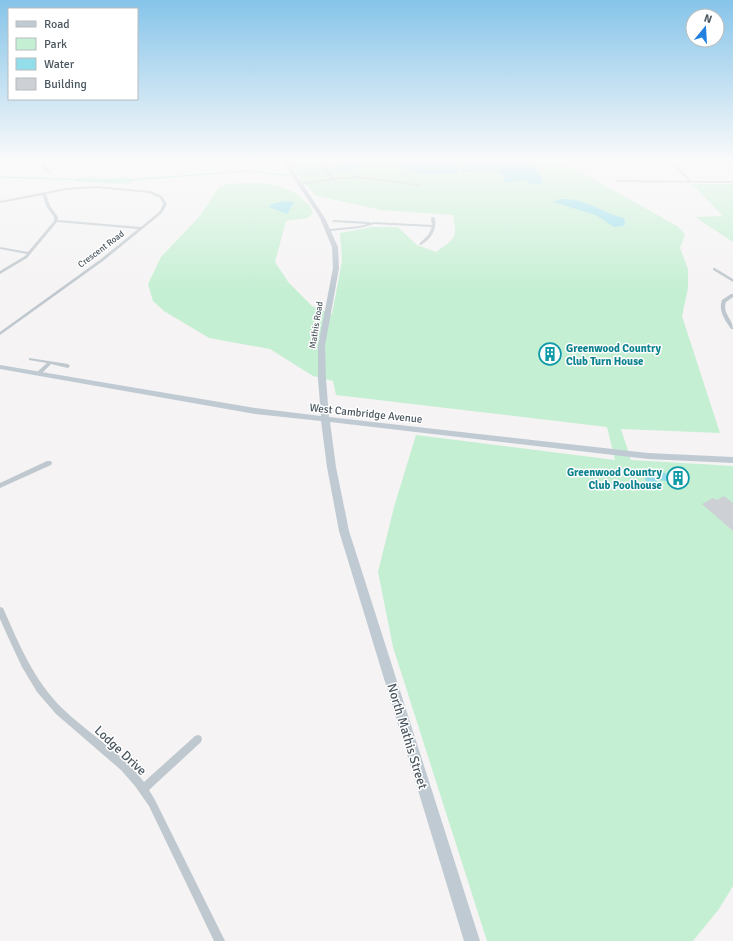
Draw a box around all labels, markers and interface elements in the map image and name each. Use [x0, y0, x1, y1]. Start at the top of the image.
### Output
legend [8, 8, 138, 100]
north arrow [685, 8, 725, 48]
text: N [702, 12, 714, 26]
text: Road [44, 17, 70, 32]
text: Park [44, 37, 67, 52]
text: Water [44, 57, 75, 72]
text: Building [44, 77, 87, 92]
street label: Crescent Road [76, 228, 127, 270]
street label: Mathis Road [307, 301, 326, 349]
building icon: Greenwood Country Club Turn House [537, 341, 563, 367]
place label: Greenwood Country Club Turn House [566, 342, 662, 368]
street label: West Cambridge Avenue [309, 401, 423, 426]
building icon: Greenwood Country Club Poolhouse [665, 465, 691, 491]
place label: Greenwood Country Club Poolhouse [567, 466, 663, 492]
street label: North Mathis Street [383, 682, 431, 791]
street label: Lodge Drive [91, 723, 150, 779]

